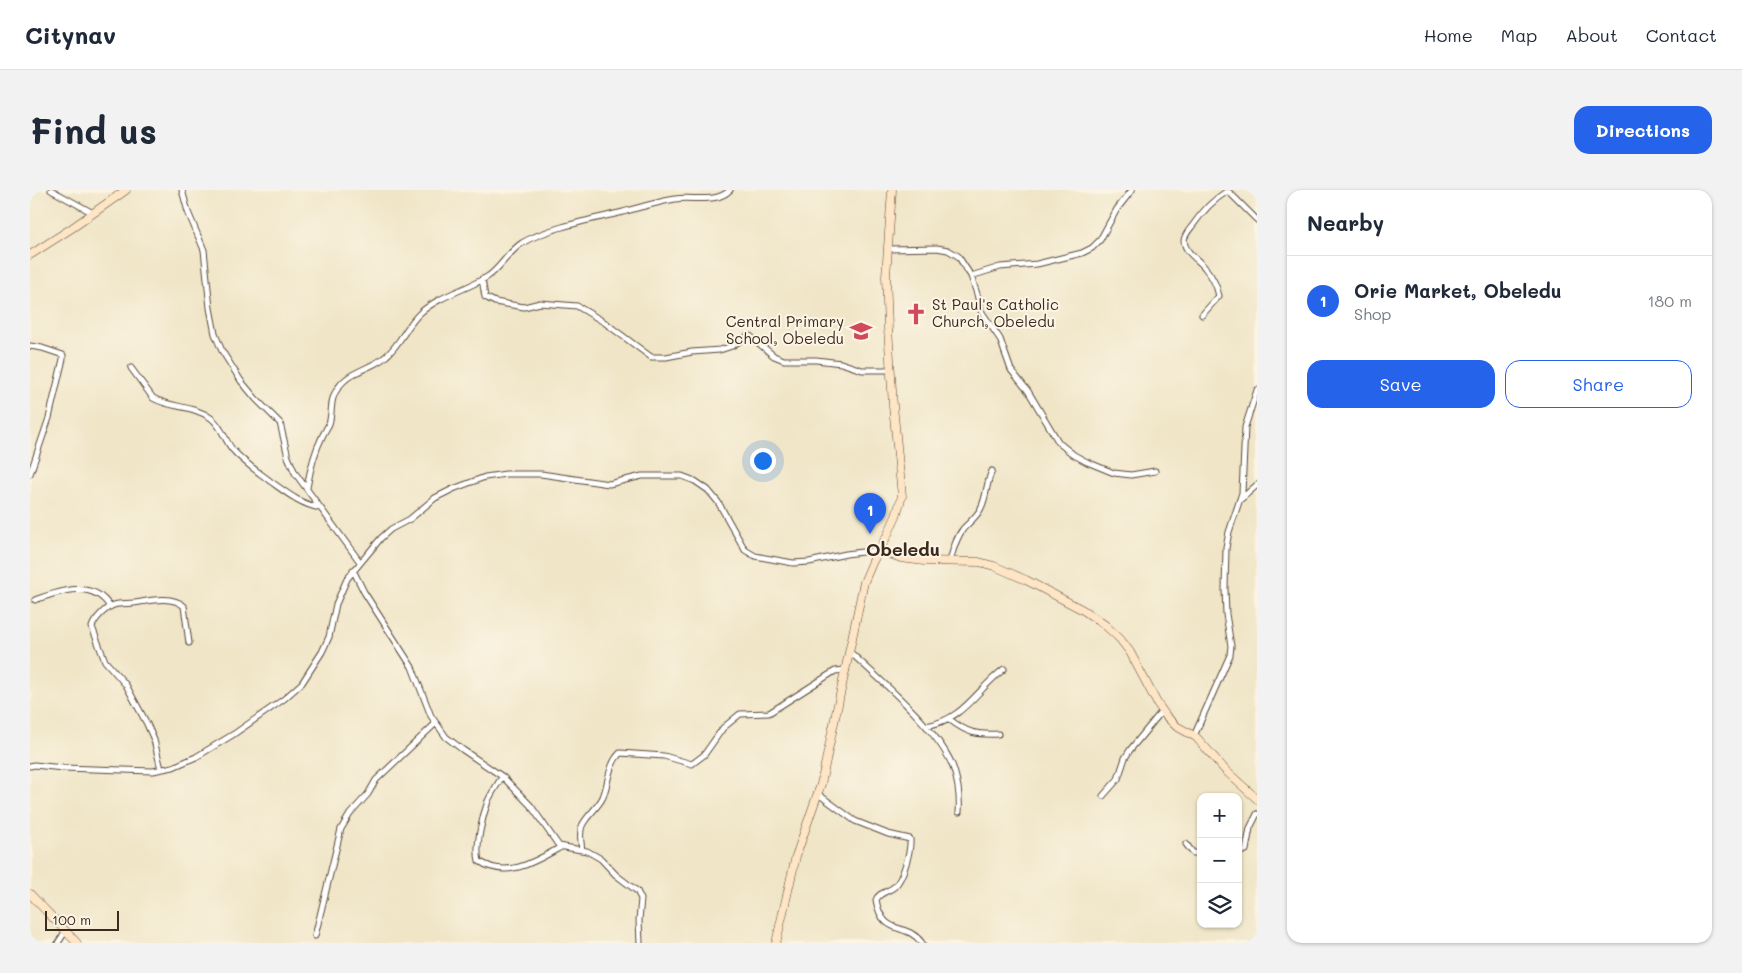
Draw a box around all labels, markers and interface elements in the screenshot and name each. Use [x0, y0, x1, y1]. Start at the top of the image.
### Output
text: Citynav [25, 19, 116, 50]
text: Home [1424, 23, 1473, 47]
text: Map [1501, 23, 1537, 47]
text: About [1565, 23, 1618, 47]
text: Contact [1646, 23, 1717, 47]
button: Directions [1574, 106, 1712, 154]
text: Find us [30, 107, 157, 153]
text: Nearby [1307, 209, 1384, 236]
text: Orie Market, Obeledu [1354, 278, 1562, 303]
text: 1 [1319, 290, 1327, 311]
text: 180 m [1647, 290, 1692, 311]
place label: St Paul's Catholic Church, Obeledu [932, 294, 1059, 331]
church icon: St Paul's Catholic Church, Obeledu [903, 301, 929, 327]
text: Shop [1354, 303, 1391, 324]
place label: Central Primary School, Obeledu [726, 311, 844, 348]
school or university icon: Central Primary School, Obeledu [848, 318, 874, 344]
button: Save [1307, 360, 1495, 408]
button: Share [1505, 360, 1692, 408]
your location [750, 448, 776, 474]
pin: 1 [854, 493, 886, 534]
district label: Obeledu [866, 537, 940, 561]
map controls [1197, 793, 1242, 928]
button: + [1197, 793, 1242, 838]
button: − [1197, 838, 1242, 883]
button: layers [1197, 883, 1242, 928]
scale bar [45, 908, 119, 931]
text: 100 m [52, 910, 91, 929]

